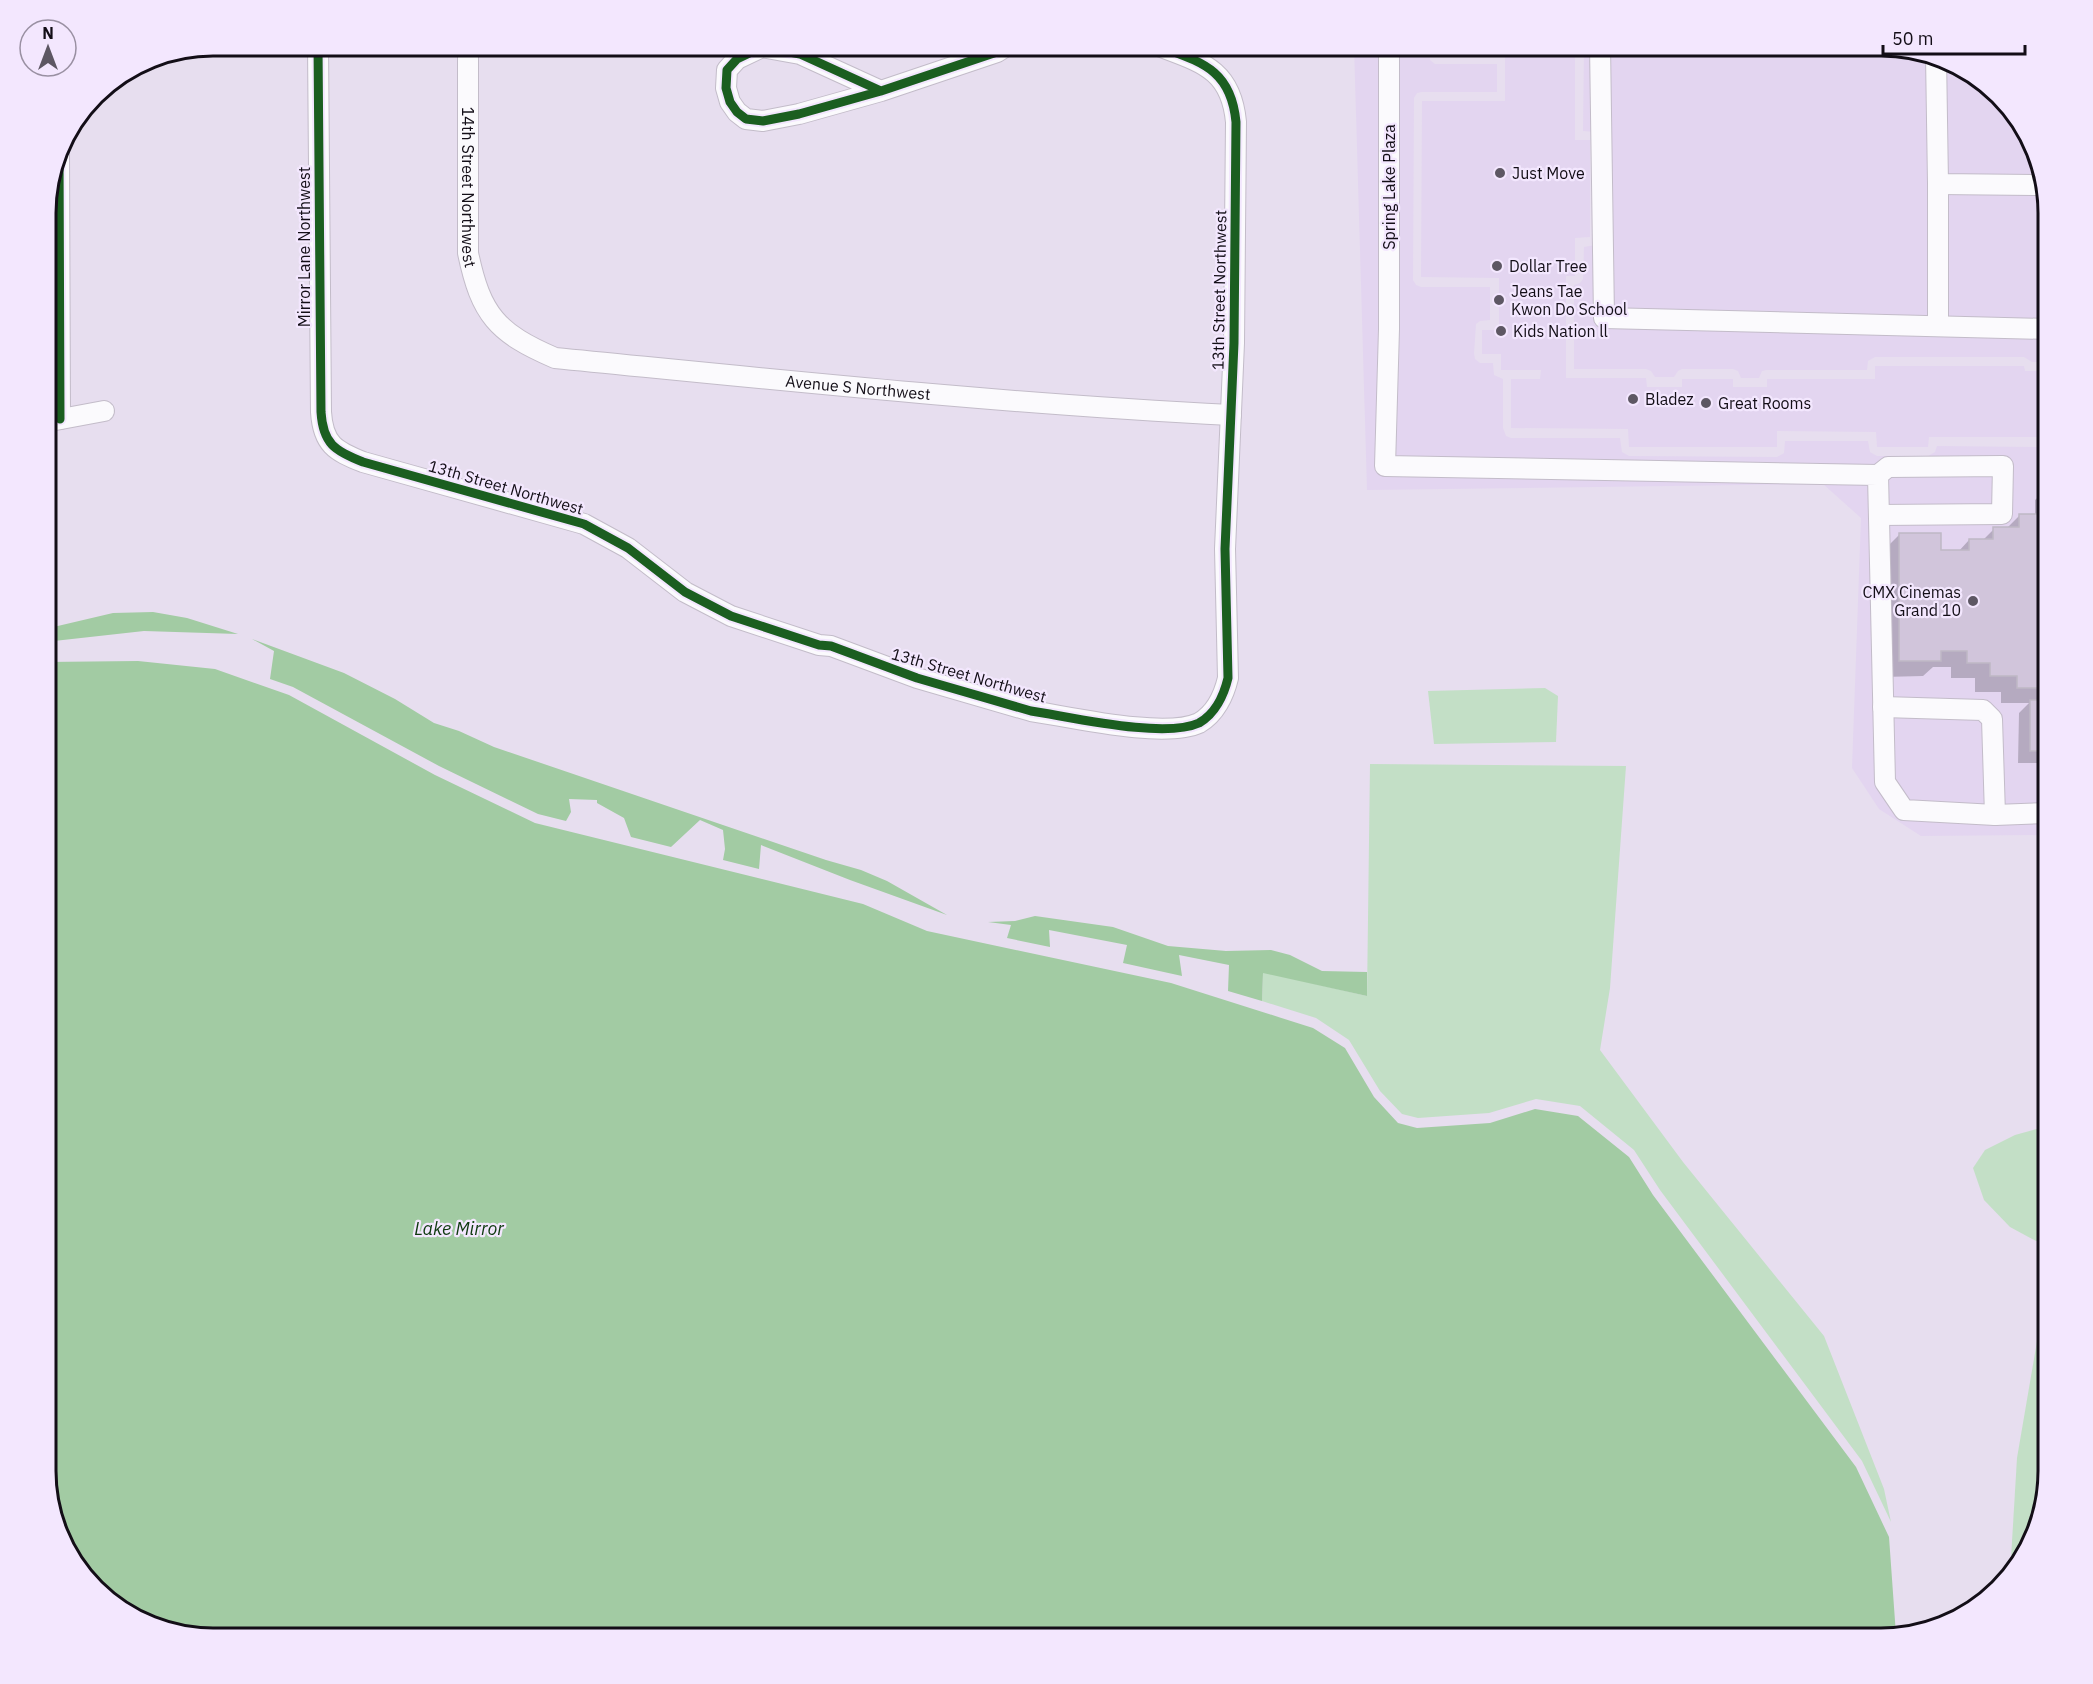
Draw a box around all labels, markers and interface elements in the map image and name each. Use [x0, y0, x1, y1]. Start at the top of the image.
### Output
north arrow [18, 18, 78, 78]
scale bar [1883, 18, 2026, 56]
text: N [42, 23, 54, 43]
text: 50 m [1892, 27, 1934, 50]
street label: 14th Street Northwest [458, 107, 481, 269]
street label: Spring Lake Plaza [1379, 124, 1399, 250]
place label: Just Move [1512, 163, 1585, 183]
marker: Just Move [1493, 166, 1507, 180]
street label: Mirror Lane Northwest [294, 167, 314, 327]
street label: 13th Street Northwest [1208, 210, 1230, 370]
place label: Dollar Tree [1509, 256, 1588, 276]
marker: Dollar Tree [1490, 259, 1504, 273]
place label: Jeans Tae Kwon Do School [1511, 281, 1627, 319]
marker: Jeans Tae Kwon Do School [1492, 293, 1506, 307]
place label: Kids Nation ll [1513, 321, 1608, 341]
marker: Kids Nation ll [1494, 324, 1508, 338]
street label: Avenue S Northwest [785, 371, 931, 404]
place label: Bladez [1645, 389, 1694, 409]
marker: Bladez [1626, 392, 1640, 406]
place label: Great Rooms [1718, 393, 1811, 413]
marker: Great Rooms [1699, 396, 1713, 410]
street label: 13th Street Northwest [426, 455, 586, 519]
place label: CMX Cinemas Grand 10 [1862, 582, 1961, 620]
marker: CMX Cinemas Grand 10 [1966, 594, 1980, 608]
street label: 13th Street Northwest [889, 643, 1049, 707]
water label: Lake Mirror [414, 1217, 504, 1240]

